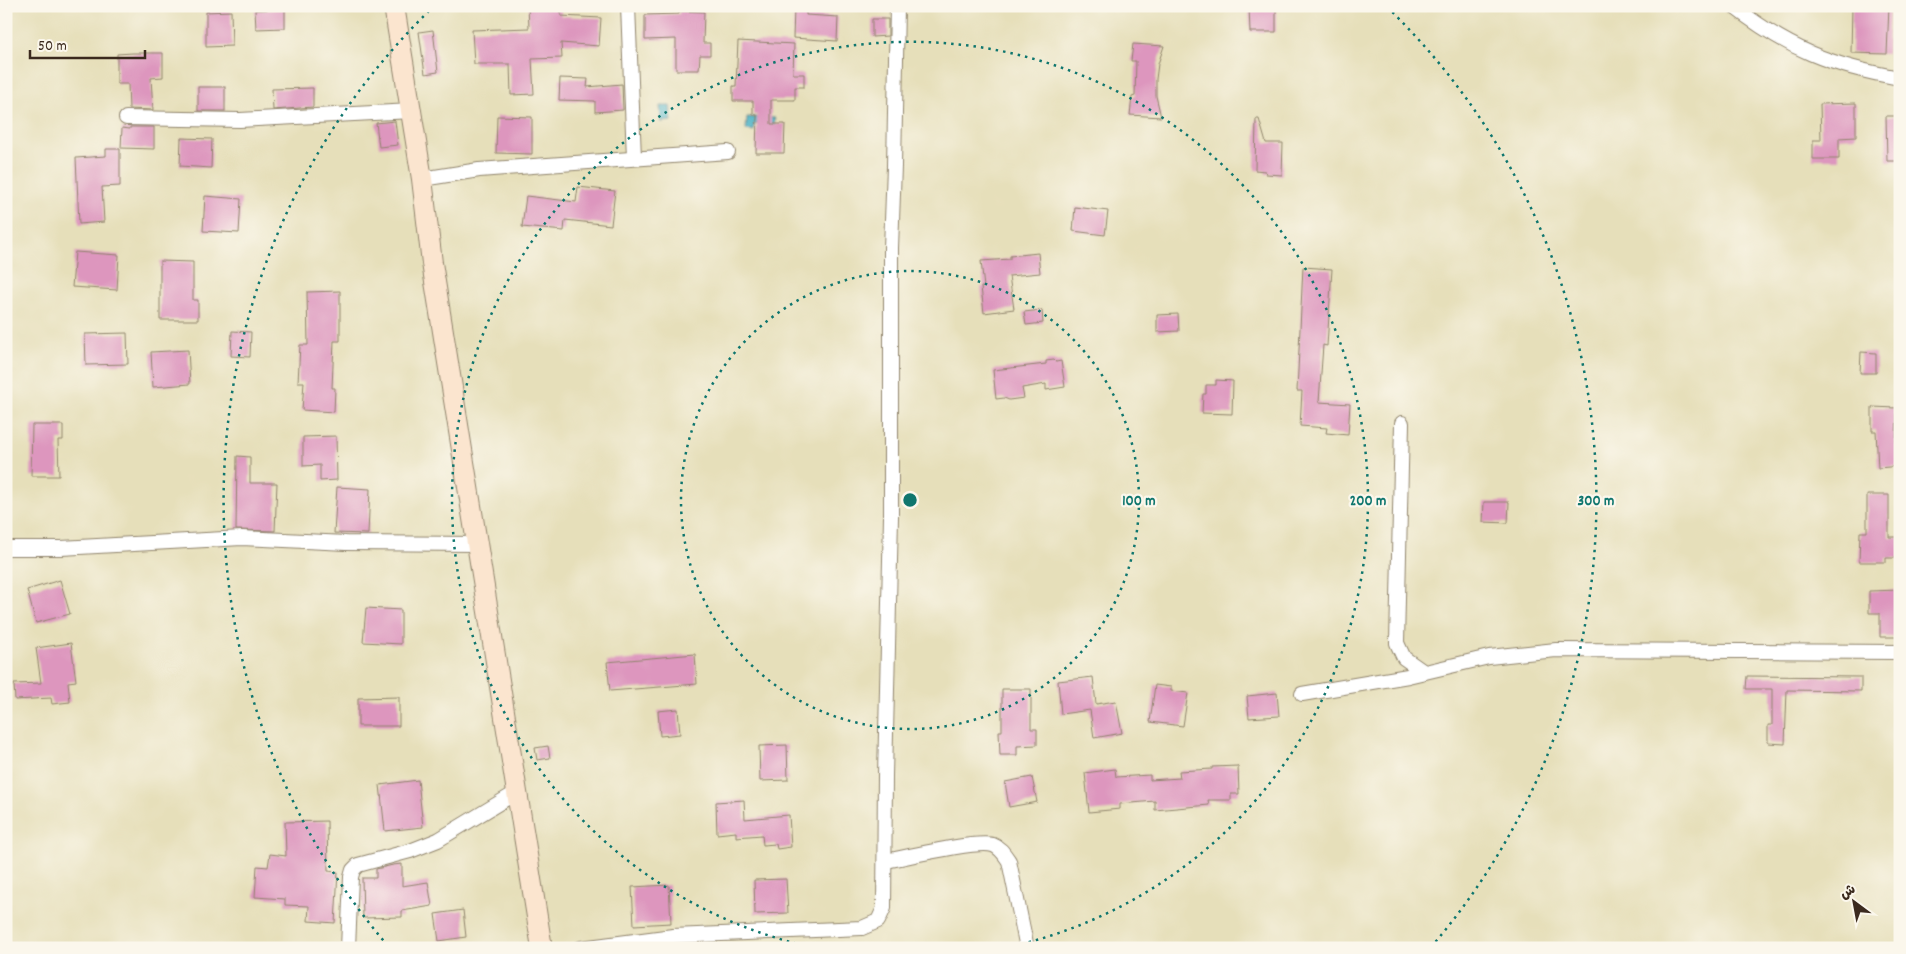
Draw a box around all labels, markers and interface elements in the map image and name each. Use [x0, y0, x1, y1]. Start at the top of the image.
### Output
scale bar [30, 28, 145, 60]
text: 50 m [38, 36, 67, 58]
centre of rings [901, 491, 919, 509]
text: 100 m [1122, 491, 1156, 513]
text: 200 m [1350, 491, 1386, 513]
text: 300 m [1578, 491, 1614, 513]
north arrow [1828, 876, 1878, 926]
text: ش [1836, 880, 1860, 905]

